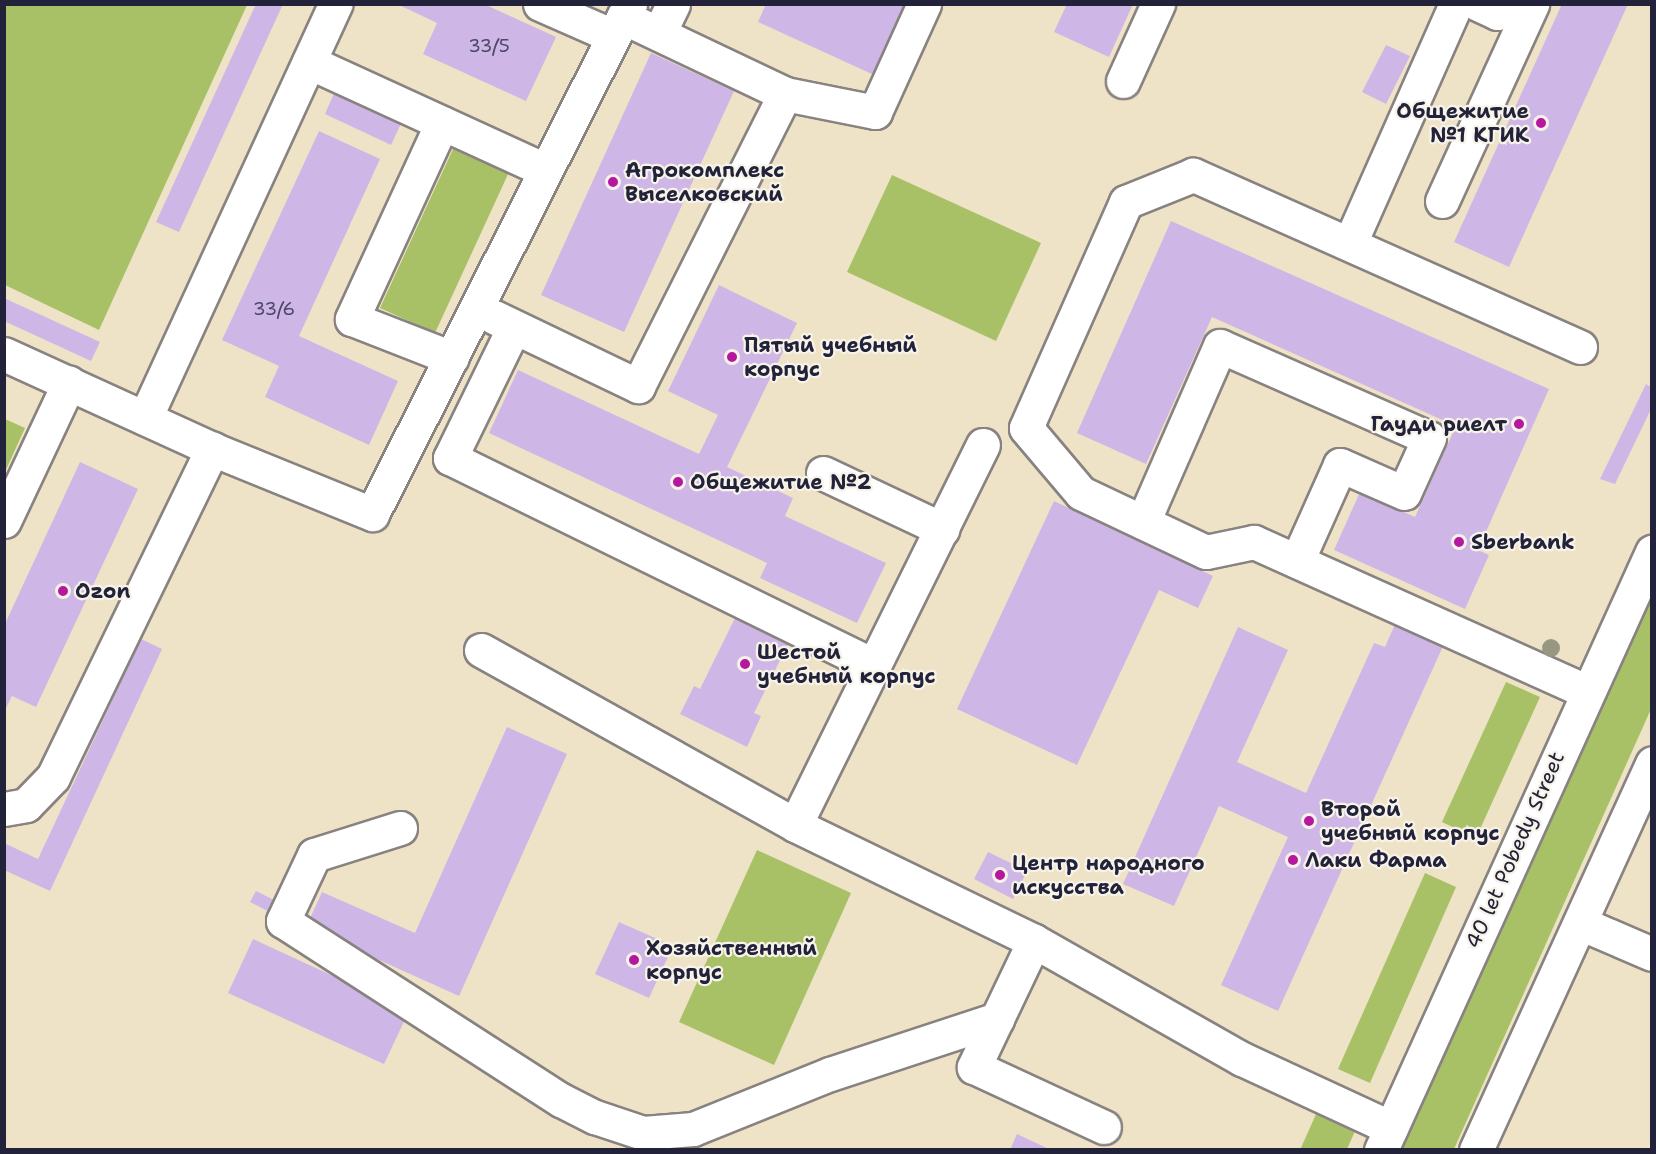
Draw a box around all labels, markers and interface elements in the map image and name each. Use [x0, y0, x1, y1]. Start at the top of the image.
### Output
house number: 33/5 [468, 35, 510, 57]
place label: Общежитие №1 КГИК [1396, 98, 1529, 148]
marker: Общежитие №1 КГИК [1534, 116, 1548, 130]
place label: Агрокомплекс Выселковский [625, 157, 784, 207]
marker: Агрокомплекс Выселковский [606, 175, 620, 189]
house number: 33/6 [253, 298, 295, 320]
place label: Пятый учебный корпус [744, 332, 917, 382]
marker: Пятый учебный корпус [725, 350, 739, 364]
place label: Гауди риелт [1371, 411, 1507, 437]
marker: Гауди риелт [1512, 417, 1526, 431]
place label: Общежитие №2 [690, 469, 871, 495]
marker: Общежитие №2 [671, 475, 685, 489]
place label: Sberbank [1471, 529, 1575, 555]
marker: Sberbank [1452, 535, 1466, 549]
place label: Ozon [75, 578, 130, 604]
marker: Ozon [56, 584, 70, 598]
place label: Шестой учебный корпус [757, 639, 936, 689]
marker: Шестой учебный корпус [738, 657, 752, 671]
street label: 40 let Pobedy Street [1460, 748, 1570, 952]
place label: Второй учебный корпус [1321, 796, 1500, 846]
marker: Второй учебный корпус [1302, 814, 1316, 828]
place label: Лаки Фарма [1305, 847, 1447, 873]
place label: Центр народного искусства [1012, 850, 1205, 900]
marker: Лаки Фарма [1286, 853, 1300, 867]
marker: Центр народного искусства [993, 868, 1007, 882]
place label: Хозяйственный корпус [646, 935, 817, 985]
marker: Хозяйственный корпус [627, 953, 641, 967]

